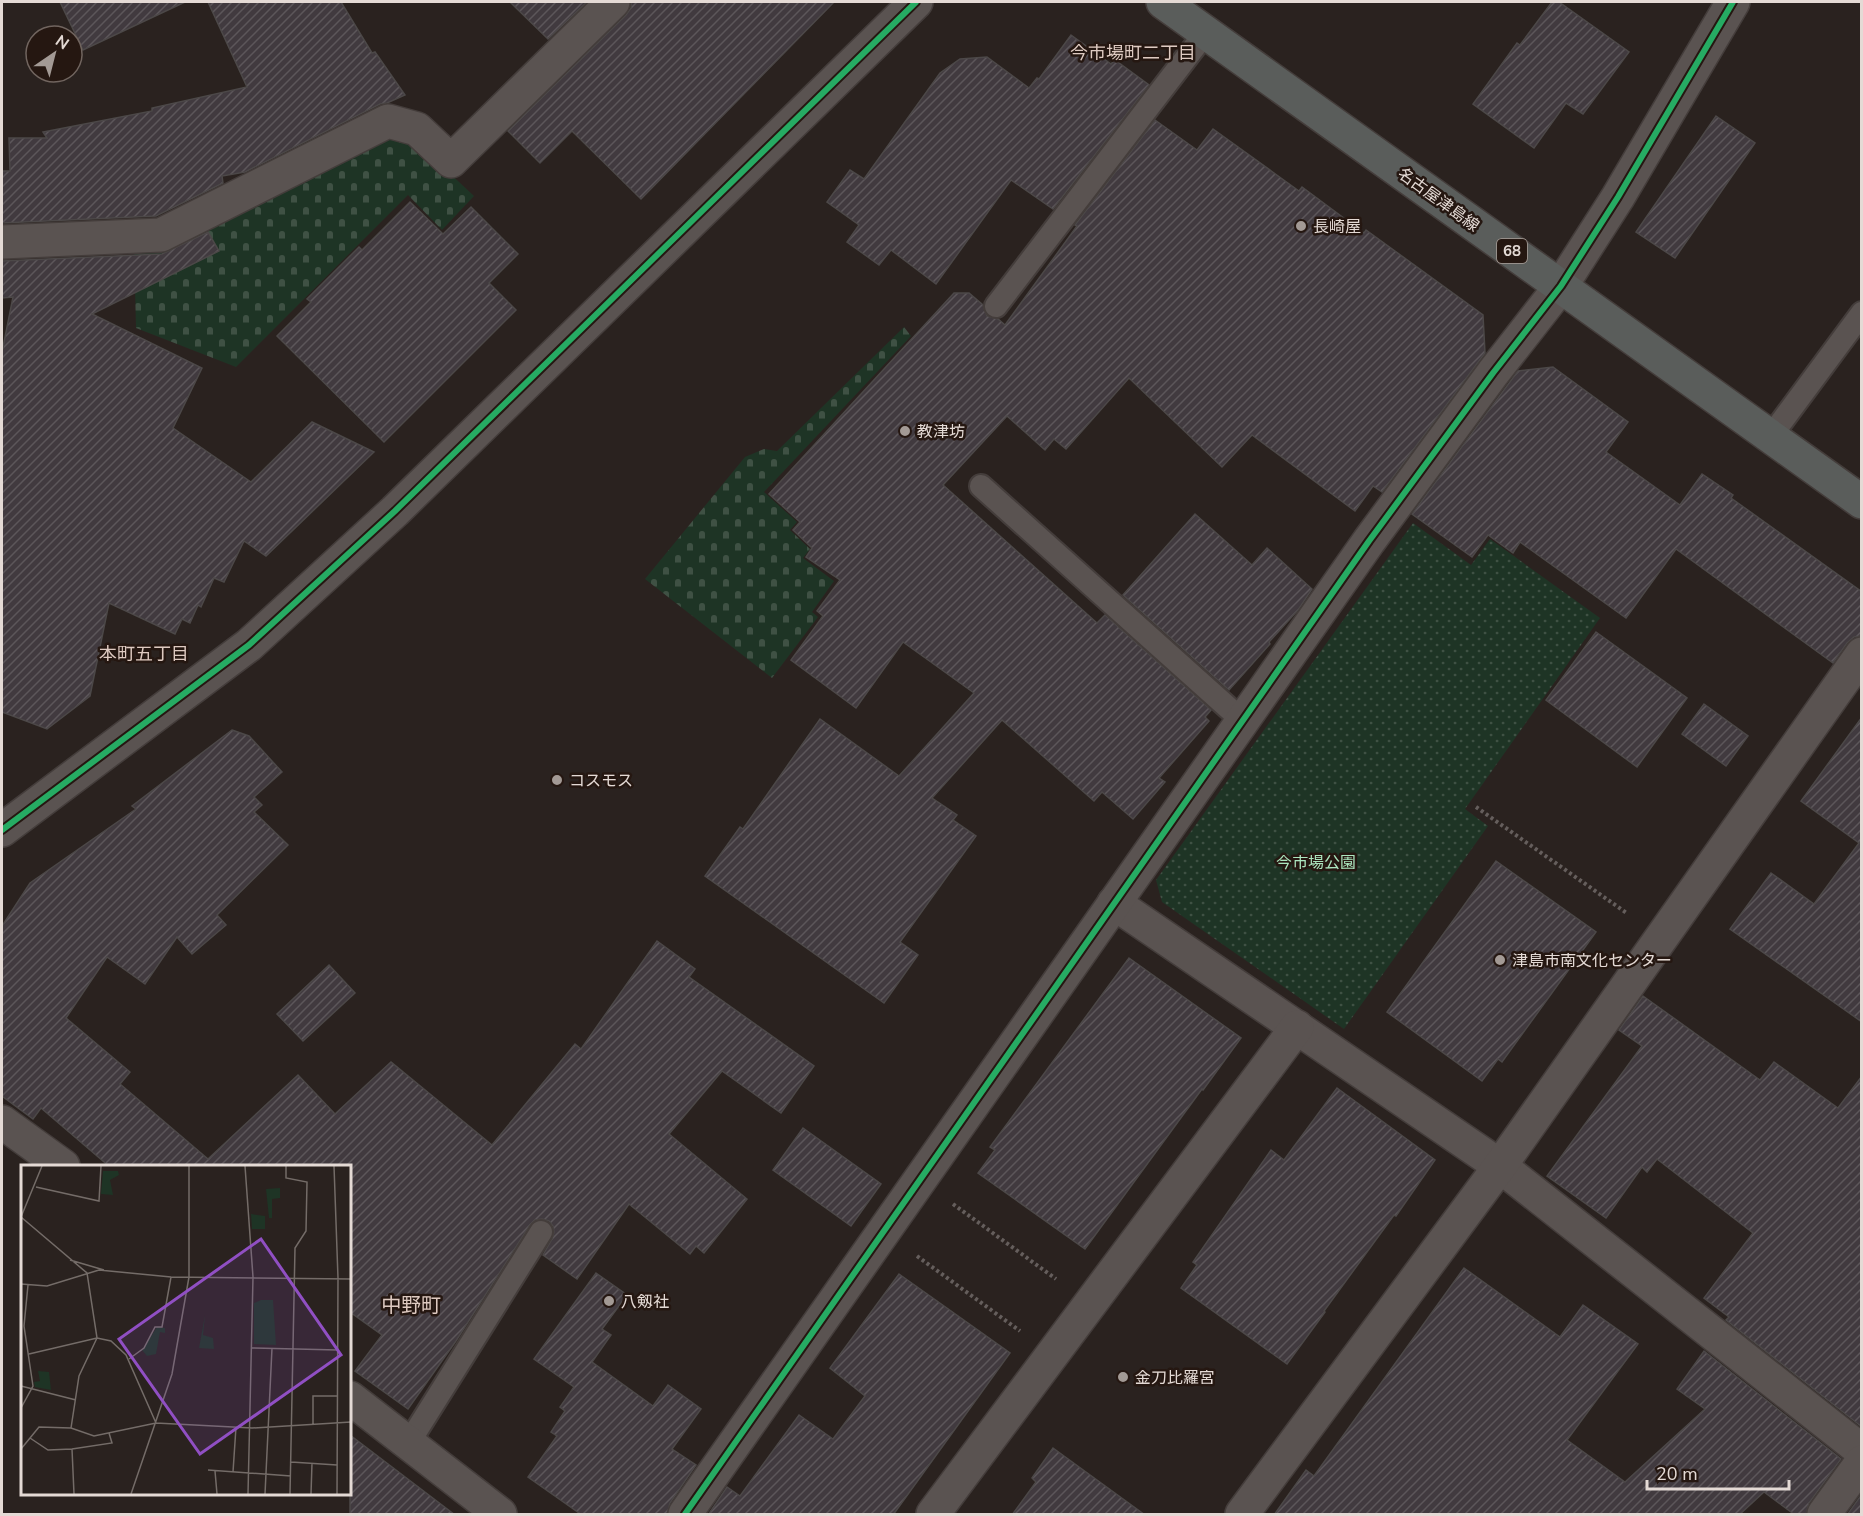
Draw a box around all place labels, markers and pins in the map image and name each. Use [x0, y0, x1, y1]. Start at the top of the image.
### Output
place label: 長崎屋 [1313, 216, 1361, 238]
marker: 長崎屋 [1294, 219, 1308, 233]
place label: 教津坊 [917, 421, 965, 443]
marker: 教津坊 [898, 424, 912, 438]
place label: コスモス [569, 770, 633, 792]
marker: コスモス [550, 773, 564, 787]
place label: 津島市南文化センター [1512, 950, 1672, 972]
marker: 津島市南文化センター [1493, 953, 1507, 967]
place label: 八剱社 [621, 1291, 669, 1313]
marker: 八剱社 [602, 1294, 616, 1308]
place label: 金刀比羅宮 [1135, 1367, 1215, 1389]
marker: 金刀比羅宮 [1116, 1370, 1130, 1384]

